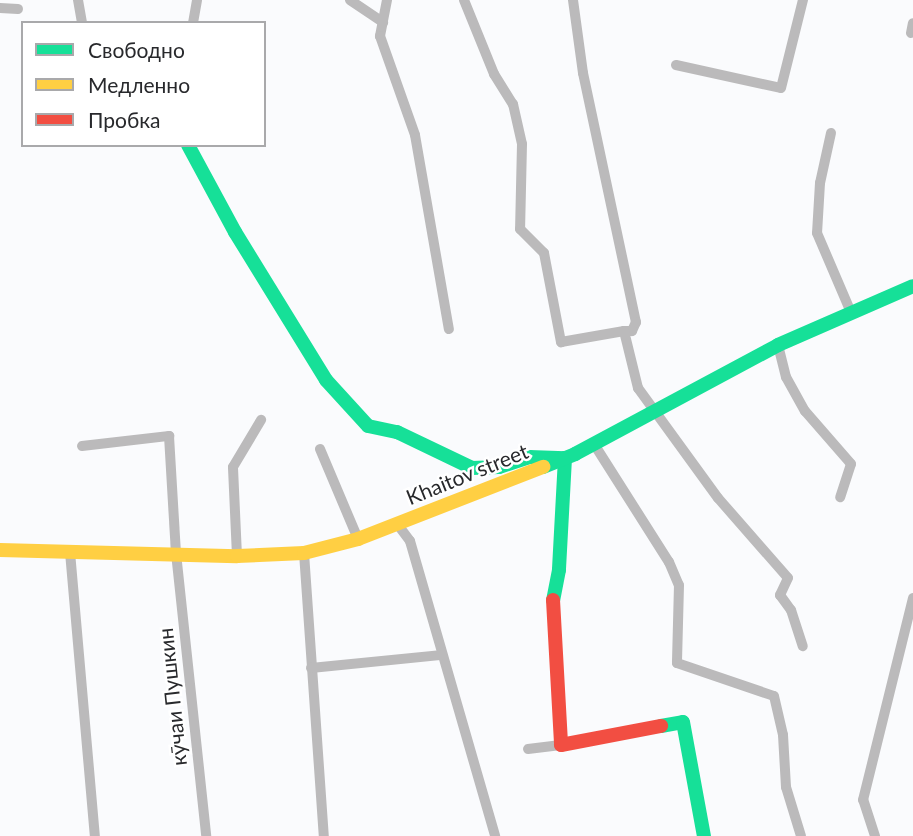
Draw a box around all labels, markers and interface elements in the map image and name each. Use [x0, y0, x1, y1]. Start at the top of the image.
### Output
legend [21, 21, 266, 147]
text: Свободно [88, 37, 185, 62]
text: Медленно [88, 72, 190, 97]
text: Пробка [88, 107, 161, 132]
street label: Khaitov street [402, 438, 532, 510]
street label: кӯчаи Пушкин [152, 627, 192, 767]

